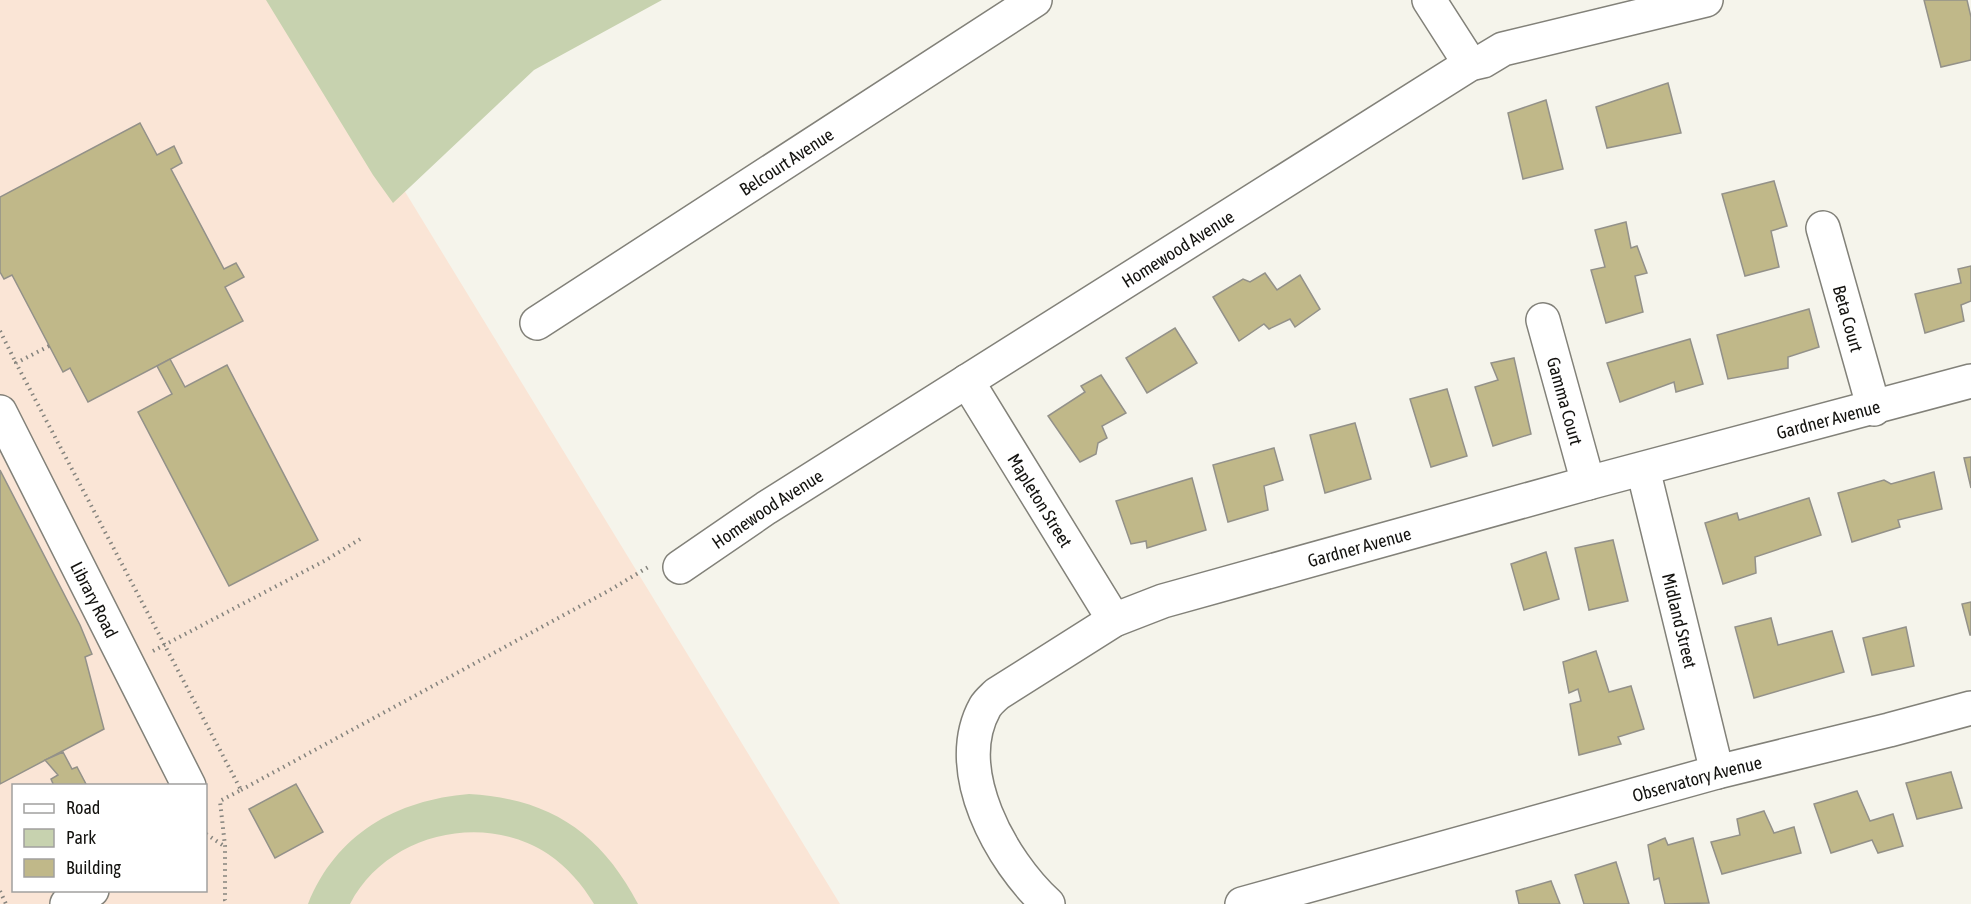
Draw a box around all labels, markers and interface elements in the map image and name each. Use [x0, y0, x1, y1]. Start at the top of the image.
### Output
street label: Belcourt Avenue [735, 123, 837, 200]
street label: Homewood Avenue [1118, 205, 1238, 291]
street label: Beta Court [1829, 283, 1868, 354]
street label: Gamma Court [1543, 355, 1587, 447]
street label: Gardner Avenue [1774, 395, 1882, 443]
street label: Mapleton Street [1004, 450, 1077, 551]
street label: Homewood Avenue [708, 465, 826, 553]
street label: Gardner Avenue [1305, 522, 1413, 571]
street label: Library Road [67, 558, 123, 641]
street label: Midland Street [1658, 571, 1702, 670]
street label: Observatory Avenue [1630, 751, 1764, 806]
legend [12, 784, 207, 892]
text: Road [66, 797, 100, 818]
text: Park [66, 827, 96, 848]
text: Building [66, 857, 121, 878]

